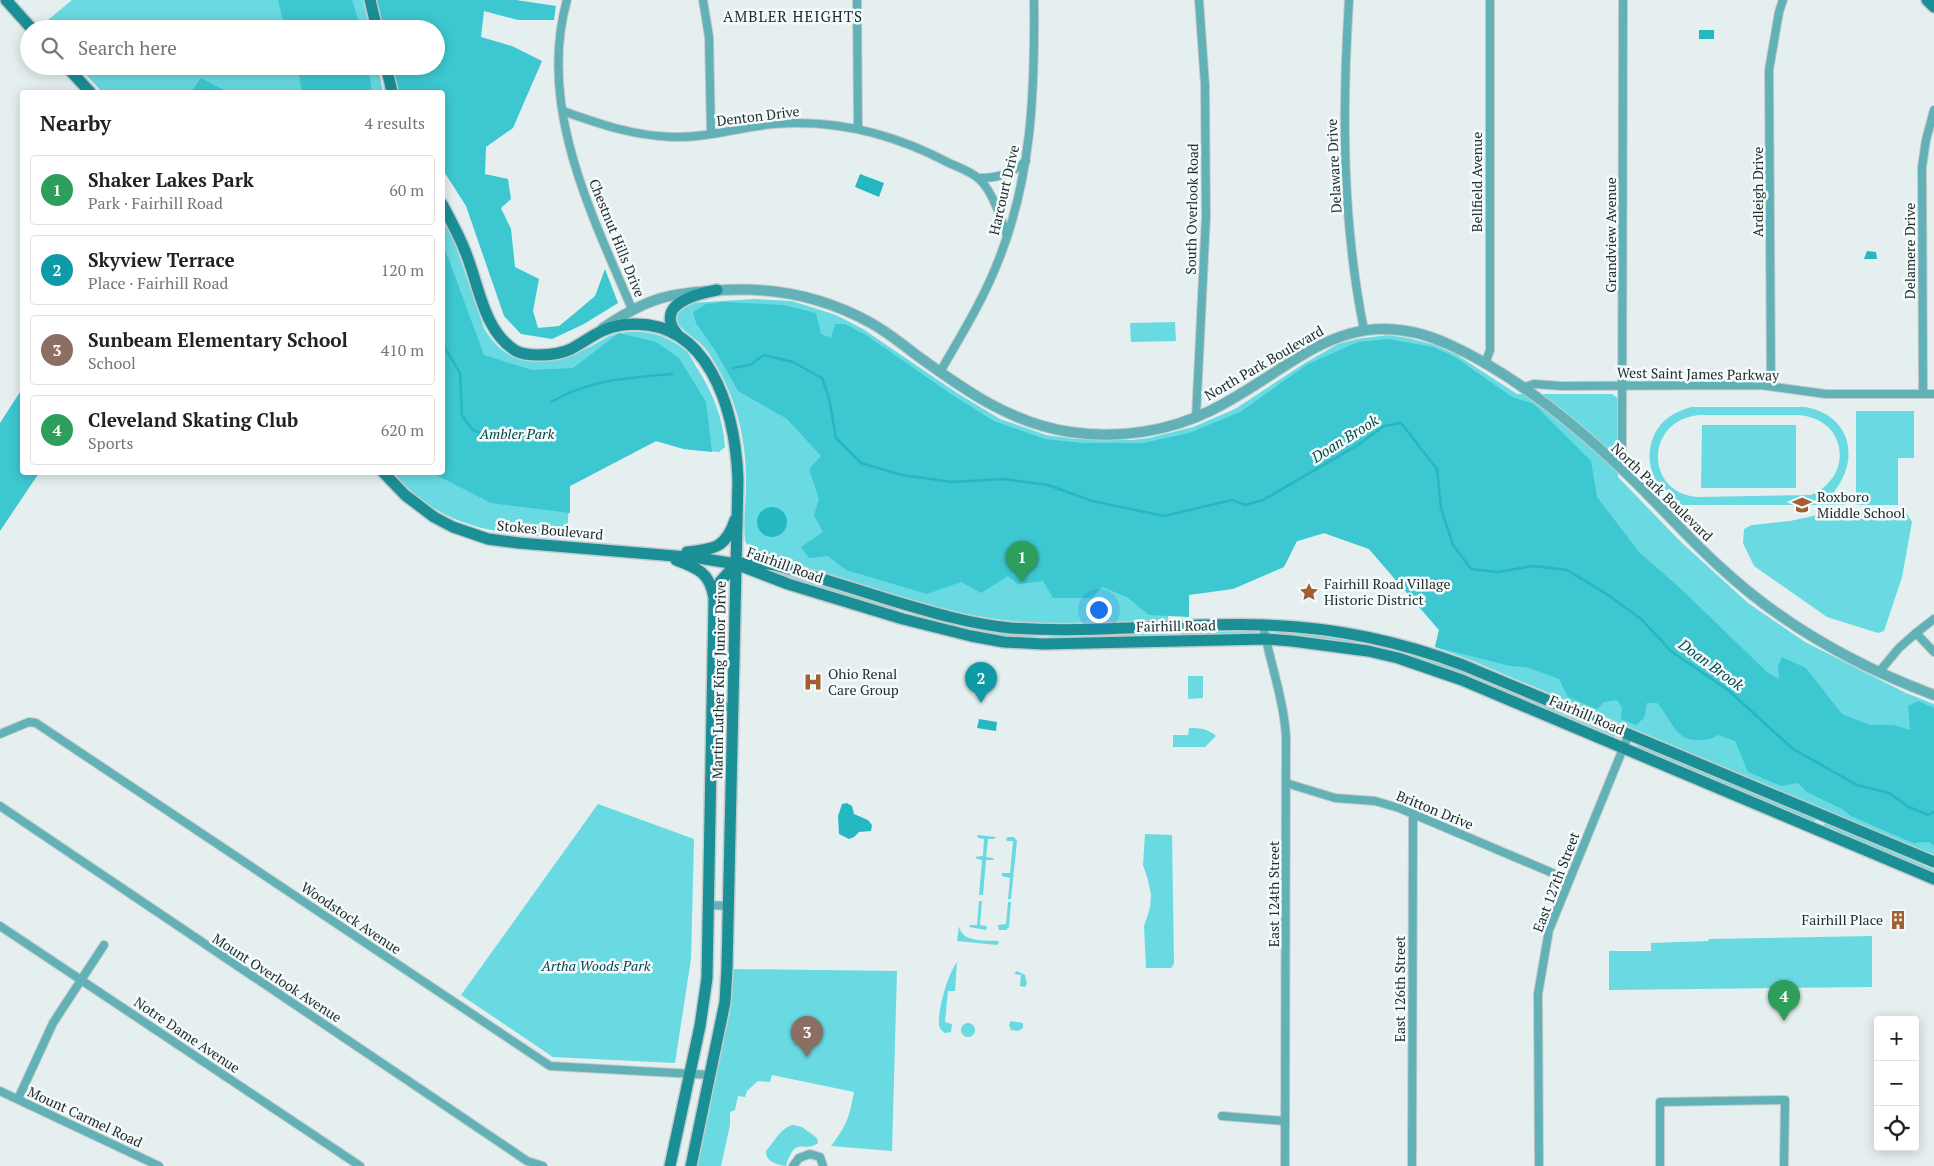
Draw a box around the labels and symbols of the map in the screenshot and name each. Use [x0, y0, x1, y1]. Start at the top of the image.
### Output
district label: AMBLER HEIGHTS [723, 6, 863, 26]
street label: Denton Drive [715, 101, 800, 130]
street label: Delaware Drive [1322, 118, 1345, 214]
street label: Bellfield Avenue [1467, 132, 1486, 232]
street label: Harcourt Drive [984, 143, 1023, 237]
street label: South Overlook Road [1181, 143, 1202, 275]
street label: Ardleigh Drive [1748, 147, 1767, 237]
street label: Chestnut Hills Drive [585, 176, 650, 300]
street label: Grandview Avenue [1601, 177, 1620, 293]
street label: Delamere Drive [1900, 203, 1919, 299]
street label: North Park Boulevard [1201, 321, 1327, 404]
street label: West Saint James Parkway [1617, 363, 1780, 384]
water label: Doan Brook [1306, 409, 1382, 467]
park label: Ambler Park [479, 424, 554, 443]
street label: North Park Boulevard [1607, 438, 1717, 545]
place label: Roxboro Middle School [1817, 487, 1906, 522]
school or university icon: Roxboro Middle School [1791, 494, 1813, 516]
street label: Stokes Boulevard [496, 515, 604, 544]
pin: 1 [1006, 541, 1038, 582]
street label: Fairhill Road [744, 542, 826, 587]
place label: Fairhill Road Village Historic District [1324, 574, 1450, 609]
street label: Martin Luther King Junior Drive [707, 581, 730, 779]
place icon: Fairhill Road Village Historic District [1298, 581, 1320, 603]
your location [1086, 597, 1112, 623]
street label: Fairhill Road [1136, 615, 1216, 636]
water label: Doan Brook [1674, 633, 1749, 695]
pin: 2 [965, 662, 997, 703]
place label: Ohio Renal Care Group [828, 664, 899, 699]
hospital icon: Ohio Renal Care Group [802, 671, 824, 693]
street label: Fairhill Road [1547, 690, 1628, 739]
street label: Britton Drive [1394, 785, 1476, 834]
street label: East 127th Street [1528, 828, 1584, 935]
street label: East 124th Street [1264, 840, 1283, 947]
street label: Woodstock Avenue [297, 877, 405, 958]
building icon: Fairhill Place [1887, 909, 1909, 931]
place label: Fairhill Place [1802, 910, 1883, 929]
street label: Mount Overlook Avenue [209, 929, 345, 1026]
street label: East 126th Street [1390, 935, 1409, 1042]
park label: Artha Woods Park [541, 956, 651, 975]
pin: 4 [1768, 980, 1800, 1021]
street label: Notre Dame Avenue [131, 992, 244, 1077]
pin: 3 [791, 1016, 823, 1057]
street label: Mount Carmel Road [25, 1082, 146, 1152]

